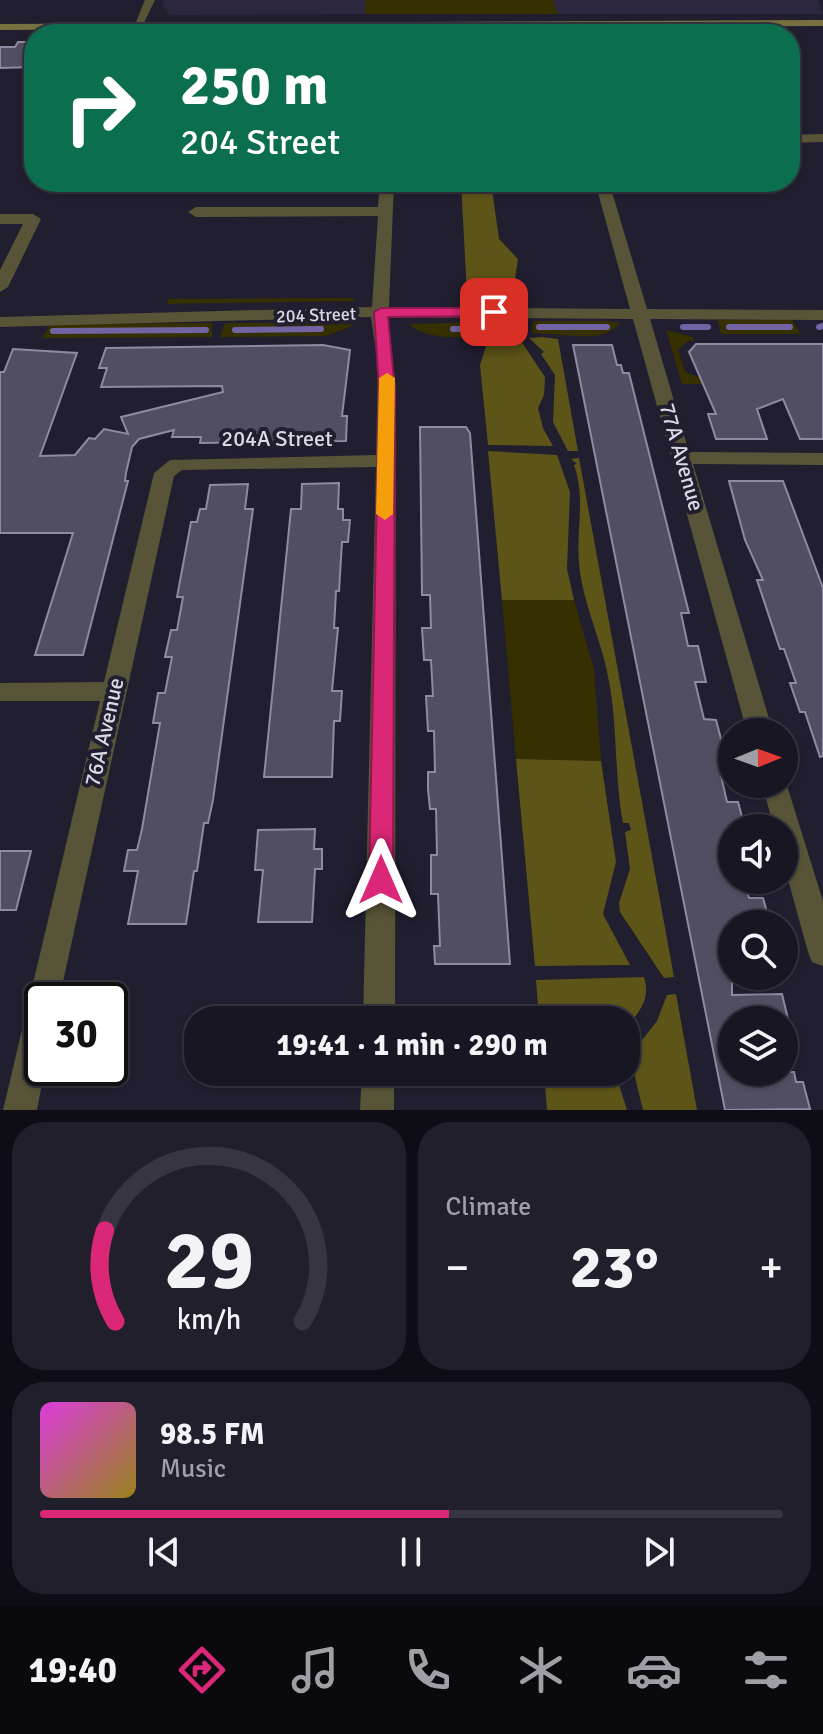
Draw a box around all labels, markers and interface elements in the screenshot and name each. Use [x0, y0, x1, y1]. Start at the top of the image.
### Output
text: 250 m [180, 51, 328, 120]
icon: right [48, 56, 152, 160]
text: 204 Street [180, 120, 340, 165]
pin [460, 278, 528, 346]
icon: arrive [472, 290, 516, 334]
street label: 204 Street [276, 303, 356, 327]
street label: 77A Avenue [654, 400, 710, 514]
street label: 204A Street [221, 425, 333, 452]
street label: 76A Avenue [78, 675, 130, 789]
north arrow [718, 718, 798, 798]
map controls [718, 718, 798, 1086]
button: sound [718, 814, 798, 894]
position arrow [339, 838, 423, 922]
button: search [718, 910, 798, 990]
speed limit sign: 30 [24, 982, 128, 1086]
button: layers [718, 1006, 798, 1086]
text: 19:41 · 1 min · 290 m [276, 1027, 548, 1064]
text: Climate [446, 1191, 531, 1223]
text: 29 [164, 1210, 254, 1312]
text: 23° [570, 1231, 659, 1305]
text: − [446, 1241, 469, 1295]
text: + [759, 1241, 783, 1295]
text: km/h [176, 1302, 241, 1337]
text: 98.5 FM [160, 1416, 265, 1453]
text: Music [160, 1453, 226, 1485]
icon: previous [142, 1530, 186, 1574]
icon: pause [389, 1530, 433, 1574]
icon: next [637, 1530, 681, 1574]
icon: directions [174, 1642, 230, 1698]
icon: music [287, 1642, 343, 1698]
icon: phone [400, 1642, 456, 1698]
icon: climate [513, 1642, 569, 1698]
icon: car [626, 1642, 682, 1698]
icon: filters [738, 1642, 794, 1698]
text: 19:40 [28, 1648, 117, 1693]

